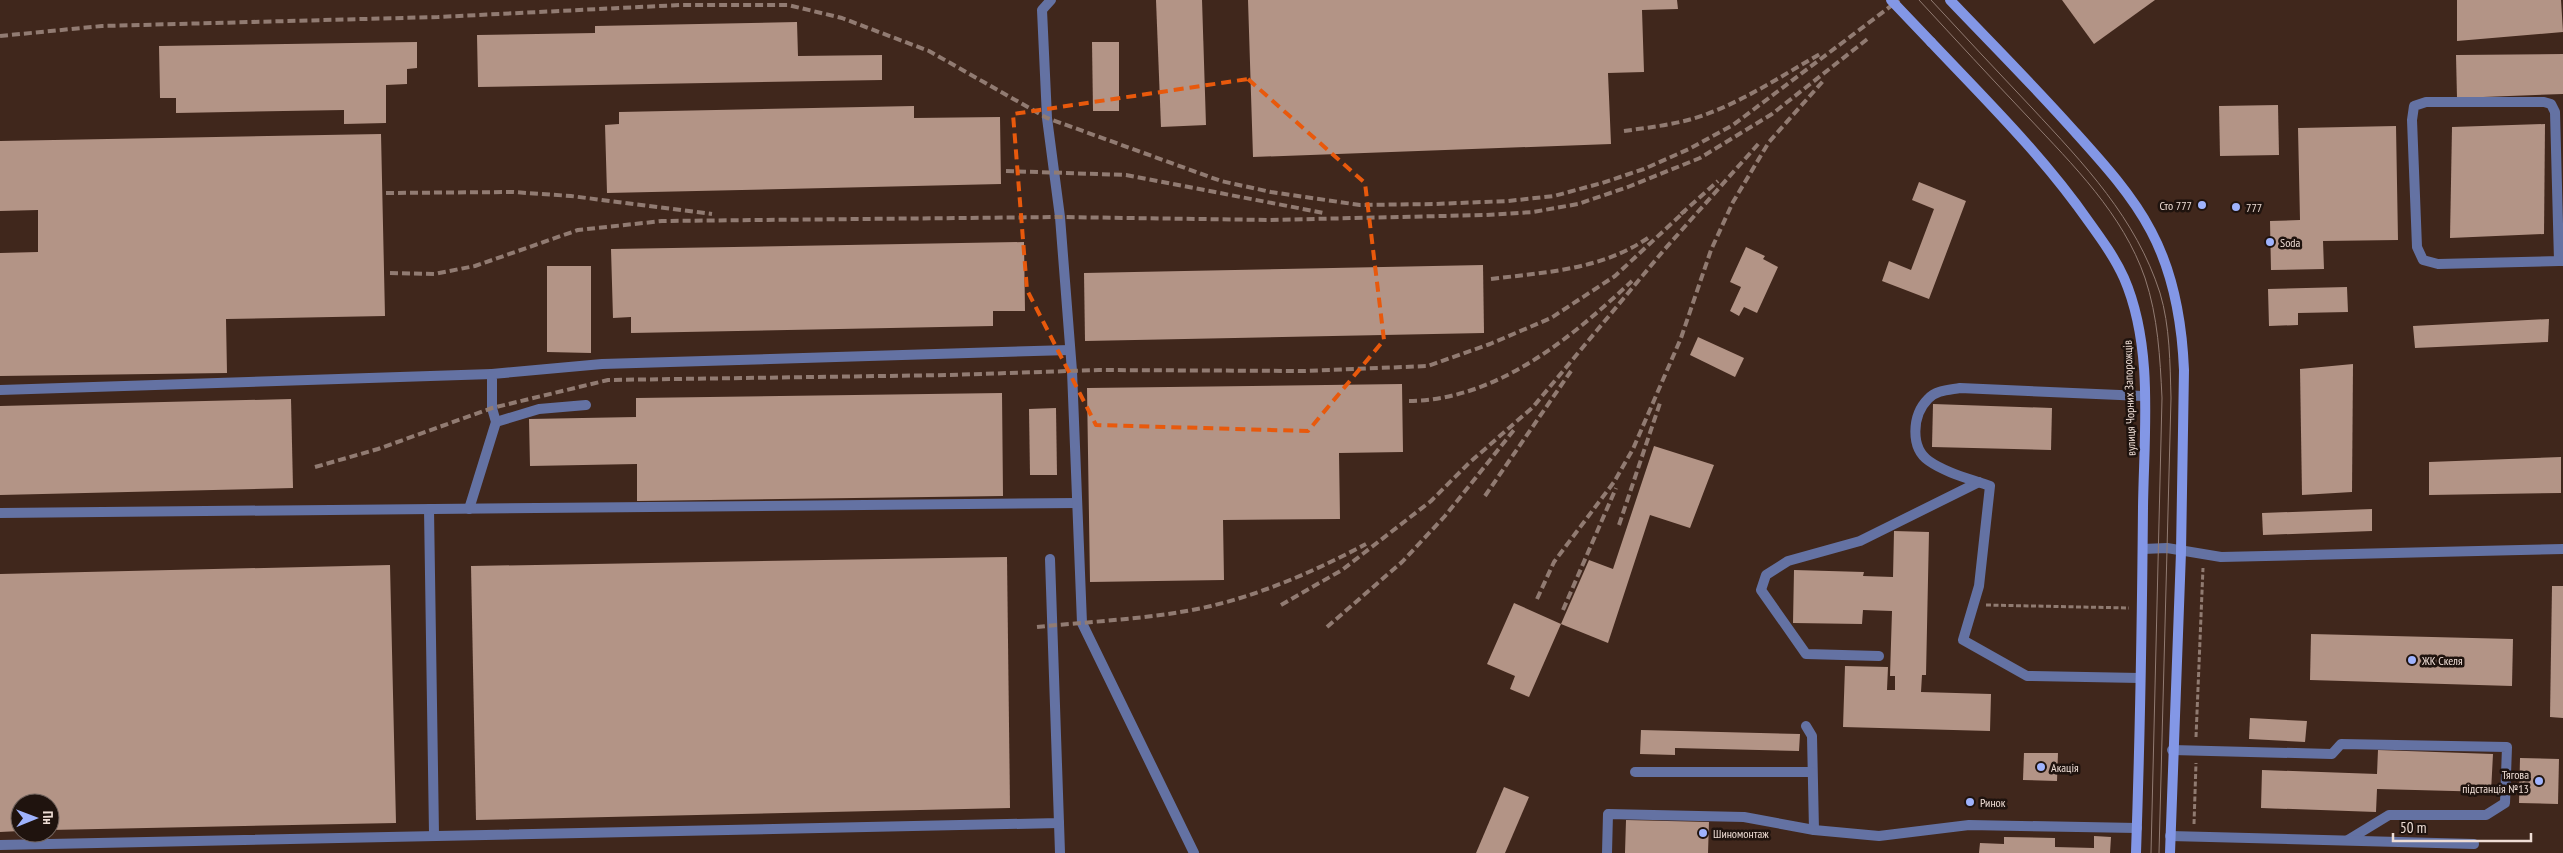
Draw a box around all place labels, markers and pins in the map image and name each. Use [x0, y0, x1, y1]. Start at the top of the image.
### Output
place label: Сто 777 [2159, 198, 2192, 213]
marker: Сто 777 [2196, 199, 2208, 211]
place label: 777 [2246, 200, 2262, 215]
marker: 777 [2230, 201, 2242, 213]
place label: Soda [2280, 235, 2301, 250]
marker: Soda [2264, 236, 2276, 248]
place label: ЖК Скеля [2421, 653, 2463, 668]
marker: ЖК Скеля [2406, 654, 2418, 666]
place label: Акація [2051, 760, 2079, 775]
marker: Акація [2035, 761, 2047, 773]
place label: Тягова пiдстанцiя №13 [2462, 767, 2529, 796]
marker: Тягова пiдстанцiя №13 [2533, 775, 2545, 787]
place label: Ринок [1980, 795, 2006, 810]
marker: Ринок [1964, 796, 1976, 808]
place label: Шиномонтаж [1713, 826, 1769, 841]
marker: Шиномонтаж [1697, 827, 1709, 839]

